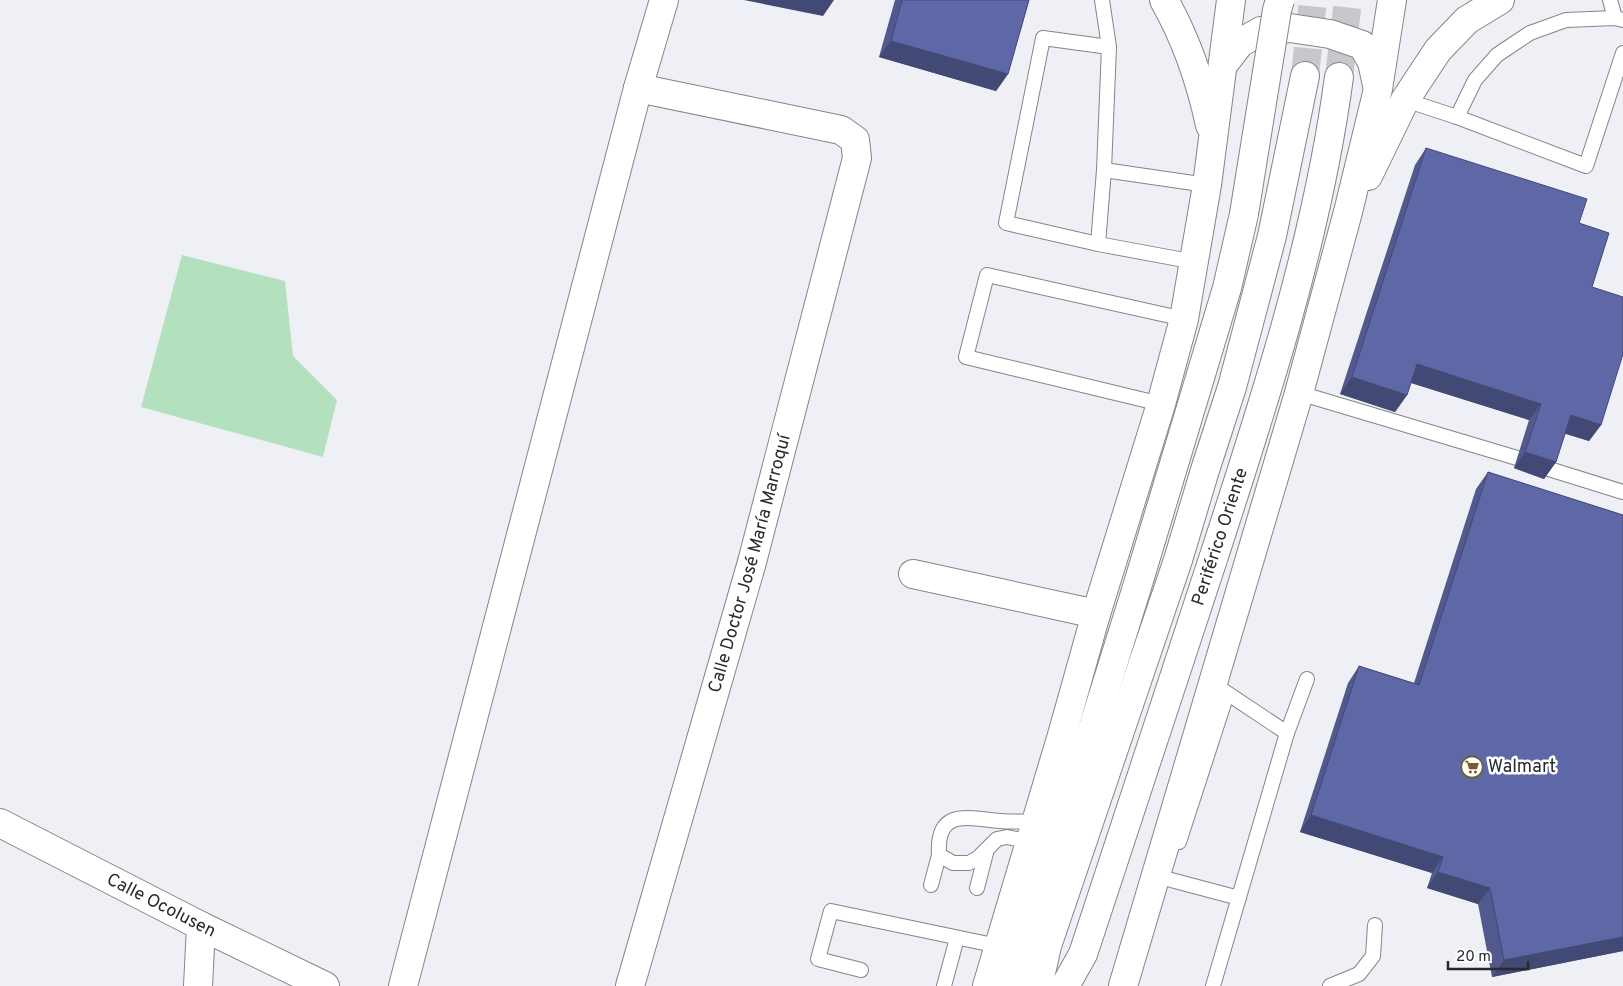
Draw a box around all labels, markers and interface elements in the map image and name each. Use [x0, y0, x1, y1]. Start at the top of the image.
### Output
street label: Calle Doctor José María Marroquí [703, 431, 796, 695]
street label: Periférico Oriente [1187, 465, 1253, 609]
supermarket icon: Walmart [1460, 755, 1484, 779]
place label: Walmart [1488, 756, 1556, 779]
street label: Calle Ocolusen [103, 868, 220, 943]
scale bar [1448, 938, 1528, 970]
text: 20 m [1456, 948, 1491, 967]

